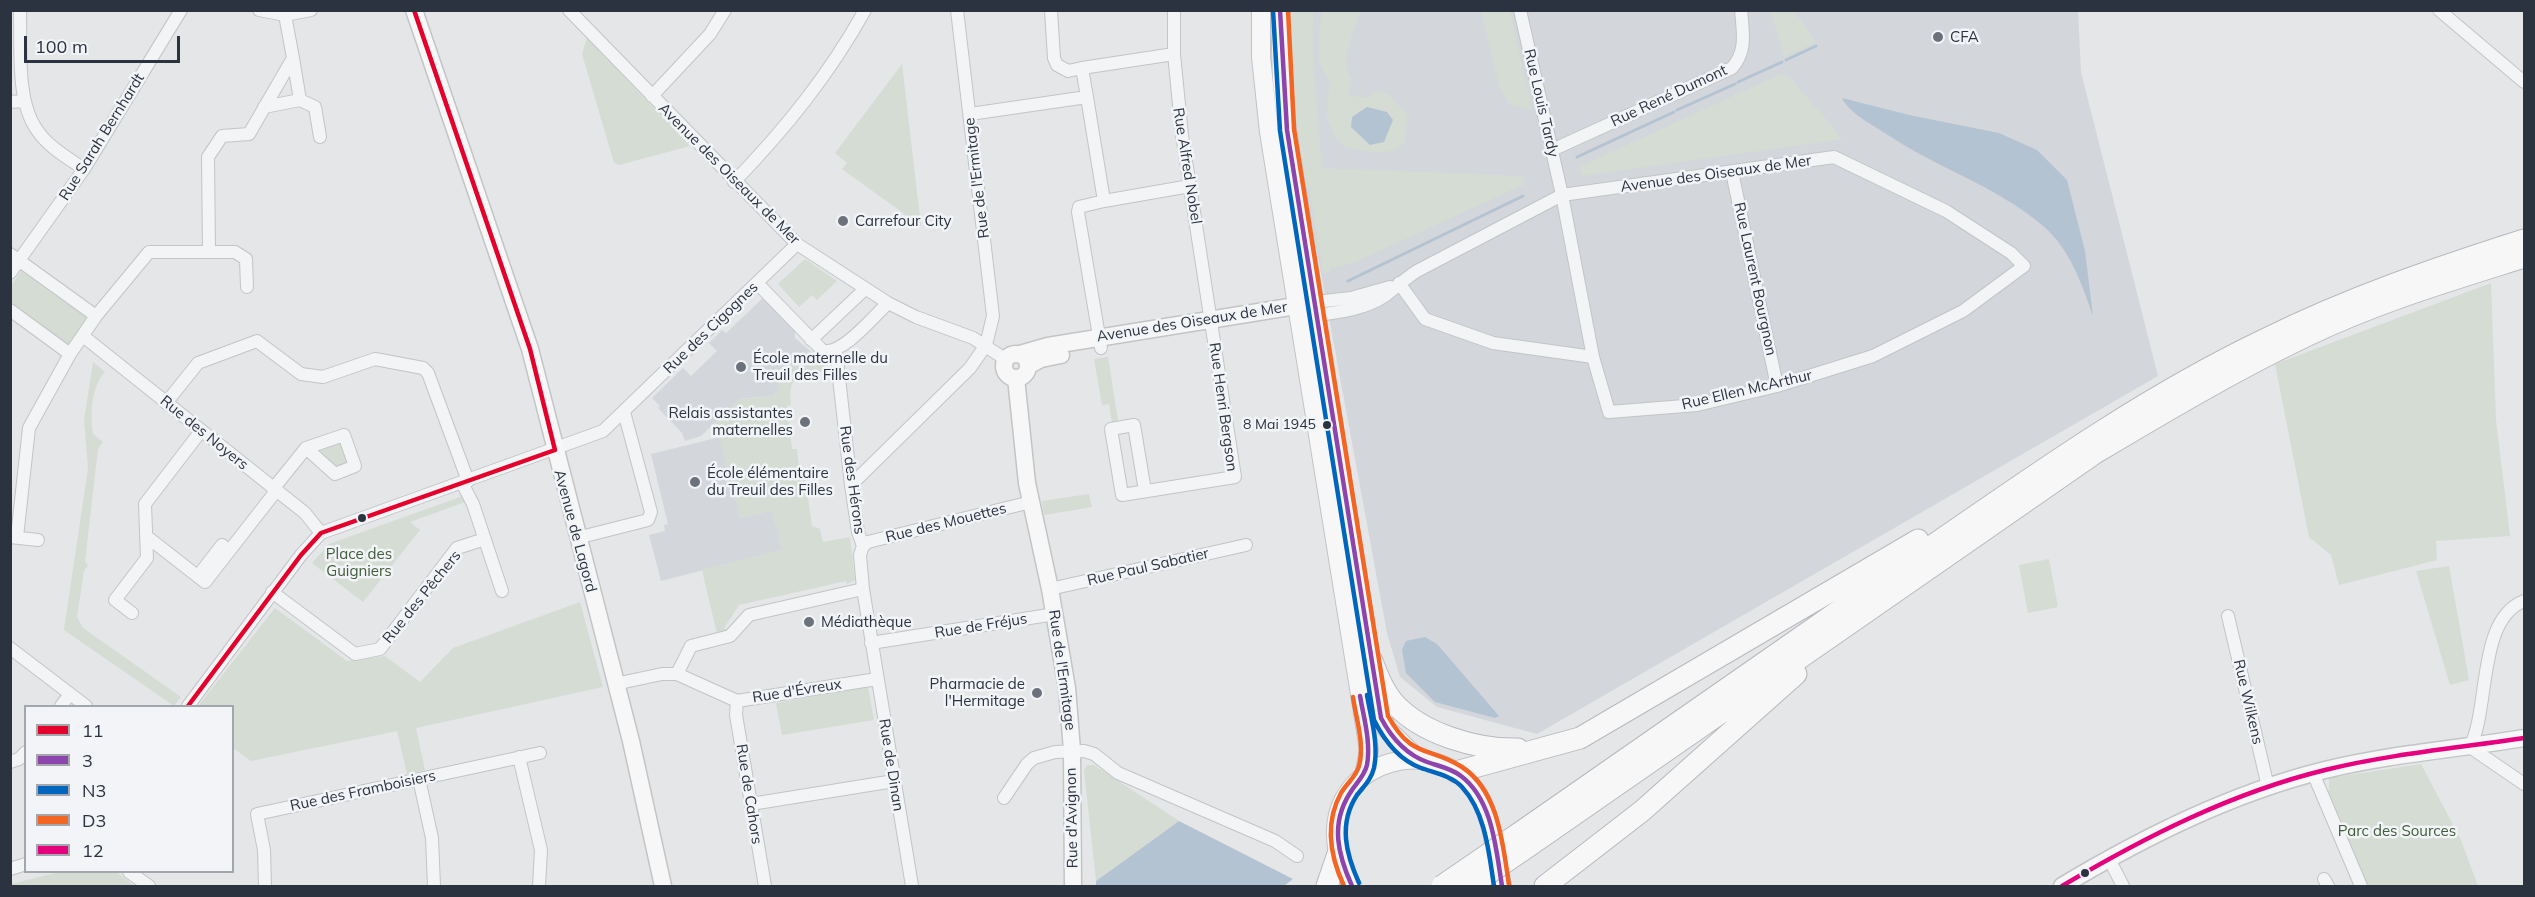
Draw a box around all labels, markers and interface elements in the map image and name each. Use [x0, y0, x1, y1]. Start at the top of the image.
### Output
scale bar [27, 24, 183, 62]
place label: CFA [1950, 28, 1979, 46]
marker: CFA [1931, 30, 1945, 44]
text: 100 m [35, 35, 88, 58]
street label: Rue Louis Tardy [1520, 47, 1562, 159]
street label: Rue René Dumont [1608, 61, 1730, 131]
street label: Rue Sarah Bernhardt [56, 70, 148, 204]
street label: Avenue des Oiseaux de Mer [655, 100, 803, 248]
street label: Rue Alfred Nobel [1169, 106, 1205, 226]
street label: Rue de l'Ermitage [961, 117, 993, 239]
street label: Avenue des Oiseaux de Mer [1619, 152, 1813, 196]
street label: Rue Laurent Bourgnon [1730, 201, 1780, 357]
place label: Carrefour City [855, 212, 952, 230]
marker: Carrefour City [836, 214, 850, 228]
street label: Rue des Cigognes [660, 278, 762, 378]
street label: Avenue des Oiseaux de Mer [1095, 298, 1289, 346]
street label: Rue Henri Bergson [1205, 341, 1241, 473]
place label: École maternelle du Treuil des Filles [753, 349, 888, 384]
marker: École maternelle du Treuil des Filles [734, 360, 748, 374]
street label: Rue Ellen McArthur [1680, 366, 1814, 414]
street label: Rue des Noyers [156, 392, 252, 474]
place label: Relais assistantes maternelles [669, 404, 793, 439]
marker: Relais assistantes maternelles [798, 415, 812, 429]
place label: 8 Mai 1945 [1243, 417, 1316, 433]
marker: 8 Mai 1945 [1321, 419, 1333, 431]
street label: Rue des Hérons [835, 425, 869, 535]
place label: École élémentaire du Treuil des Filles [707, 464, 833, 499]
street label: Avenue de Lagord [550, 468, 600, 594]
marker: École élémentaire du Treuil des Filles [688, 475, 702, 489]
street label: Rue des Mouettes [884, 499, 1008, 547]
unlabelled marker [356, 512, 368, 524]
street label: Rue Paul Sabatier [1085, 544, 1211, 590]
park label: Place des Guigniers [326, 545, 392, 580]
street label: Rue des Pêchers [379, 547, 465, 647]
street label: Rue de l'Ermitage [1045, 609, 1079, 731]
street label: Rue de Fréjus [933, 610, 1029, 642]
place label: Médiathèque [821, 613, 912, 631]
marker: Médiathèque [802, 615, 816, 629]
street label: Rue Wilkens [2229, 658, 2267, 746]
street label: Rue d'Évreux [751, 675, 843, 707]
place label: Pharmacie de l'Hermitage [930, 675, 1025, 710]
marker: Pharmacie de l'Hermitage [1030, 686, 1044, 700]
legend [24, 705, 234, 873]
street label: Rue de Dinan [875, 717, 907, 813]
text: 11 [82, 719, 104, 742]
street label: Rue de Cahors [732, 743, 766, 845]
text: 3 [82, 749, 93, 772]
street label: Rue des Framboisiers [288, 767, 438, 815]
street label: Rue d'Avignon [1062, 767, 1082, 869]
text: N3 [82, 779, 106, 802]
text: D3 [82, 809, 106, 832]
park label: Parc des Sources [2338, 822, 2456, 840]
text: 12 [82, 839, 104, 862]
unlabelled marker [2079, 867, 2091, 879]

